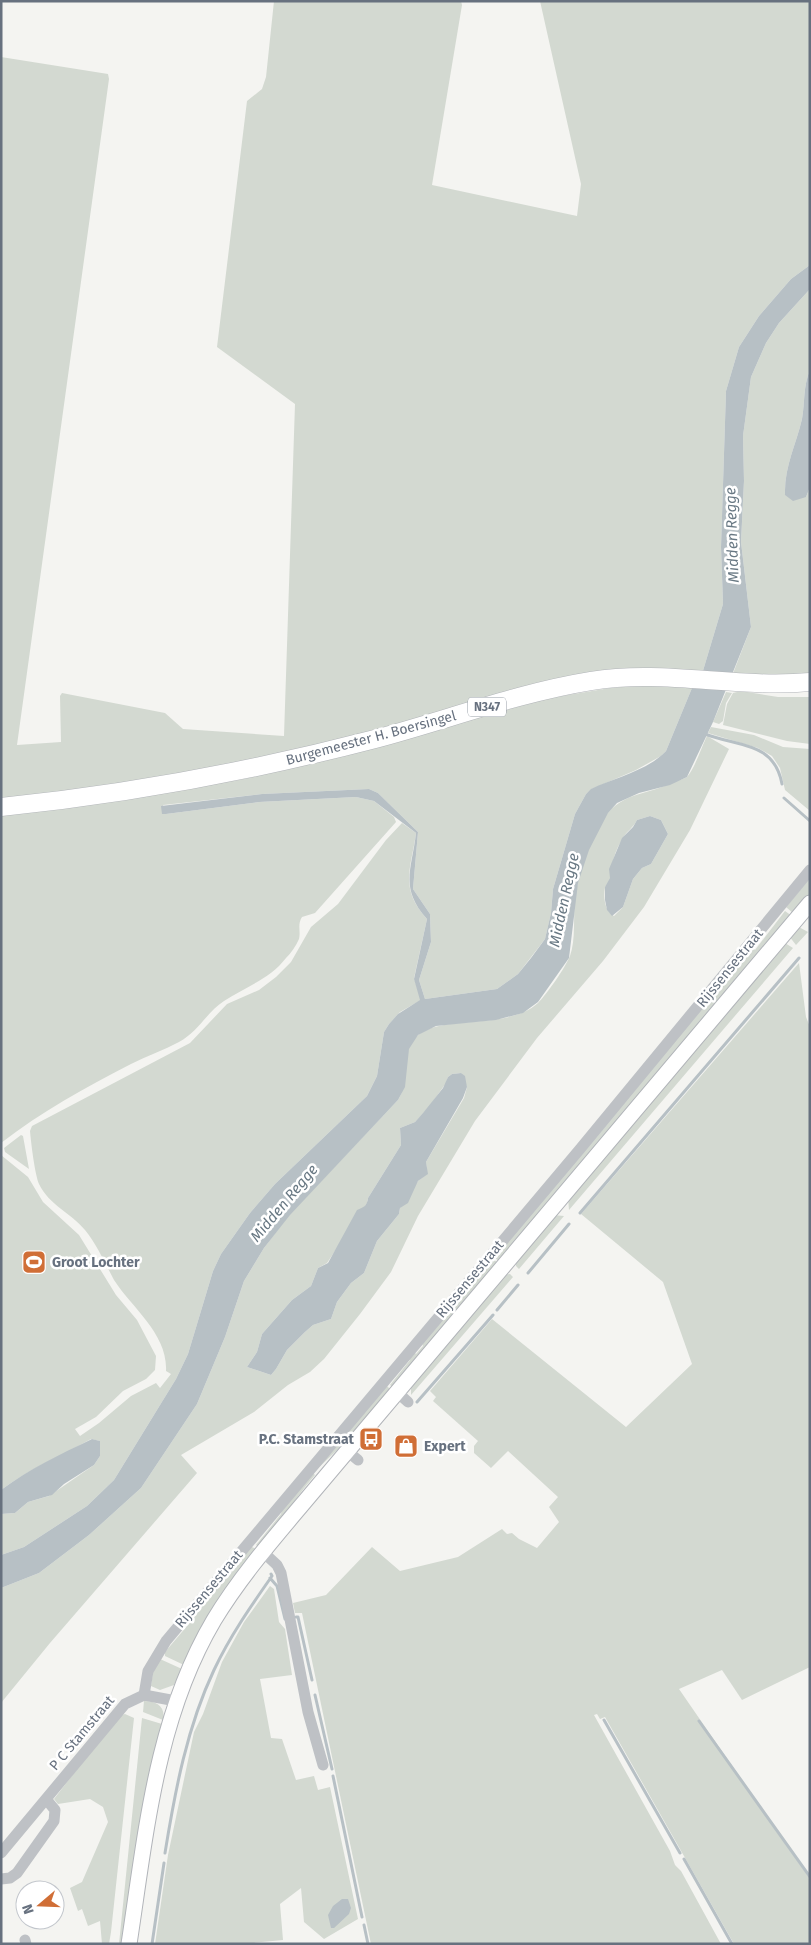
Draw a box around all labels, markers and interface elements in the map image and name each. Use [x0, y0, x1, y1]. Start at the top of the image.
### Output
water label: Midden Regge [721, 487, 743, 583]
road number: N347 [468, 698, 506, 716]
street label: Burgemeester H. Boersingel [284, 707, 458, 769]
water label: Midden Regge [545, 851, 583, 948]
street label: Rijssensestraat [693, 925, 767, 1011]
water label: Midden Regge [246, 1161, 322, 1245]
street label: Rijssensestraat [433, 1236, 508, 1321]
sports icon: Groot Lochter [21, 1249, 47, 1275]
place label: Groot Lochter [52, 1254, 140, 1271]
bus stop icon: P.C. Stamstraat [358, 1426, 384, 1452]
place label: P.C. Stamstraat [259, 1431, 355, 1448]
shop icon: Expert [393, 1433, 419, 1459]
place label: Expert [424, 1438, 466, 1455]
street label: Rijssensestraat [172, 1546, 247, 1631]
street label: P C Stamstraat [46, 1691, 119, 1774]
north arrow [15, 1880, 65, 1930]
text: N [19, 1902, 38, 1916]

